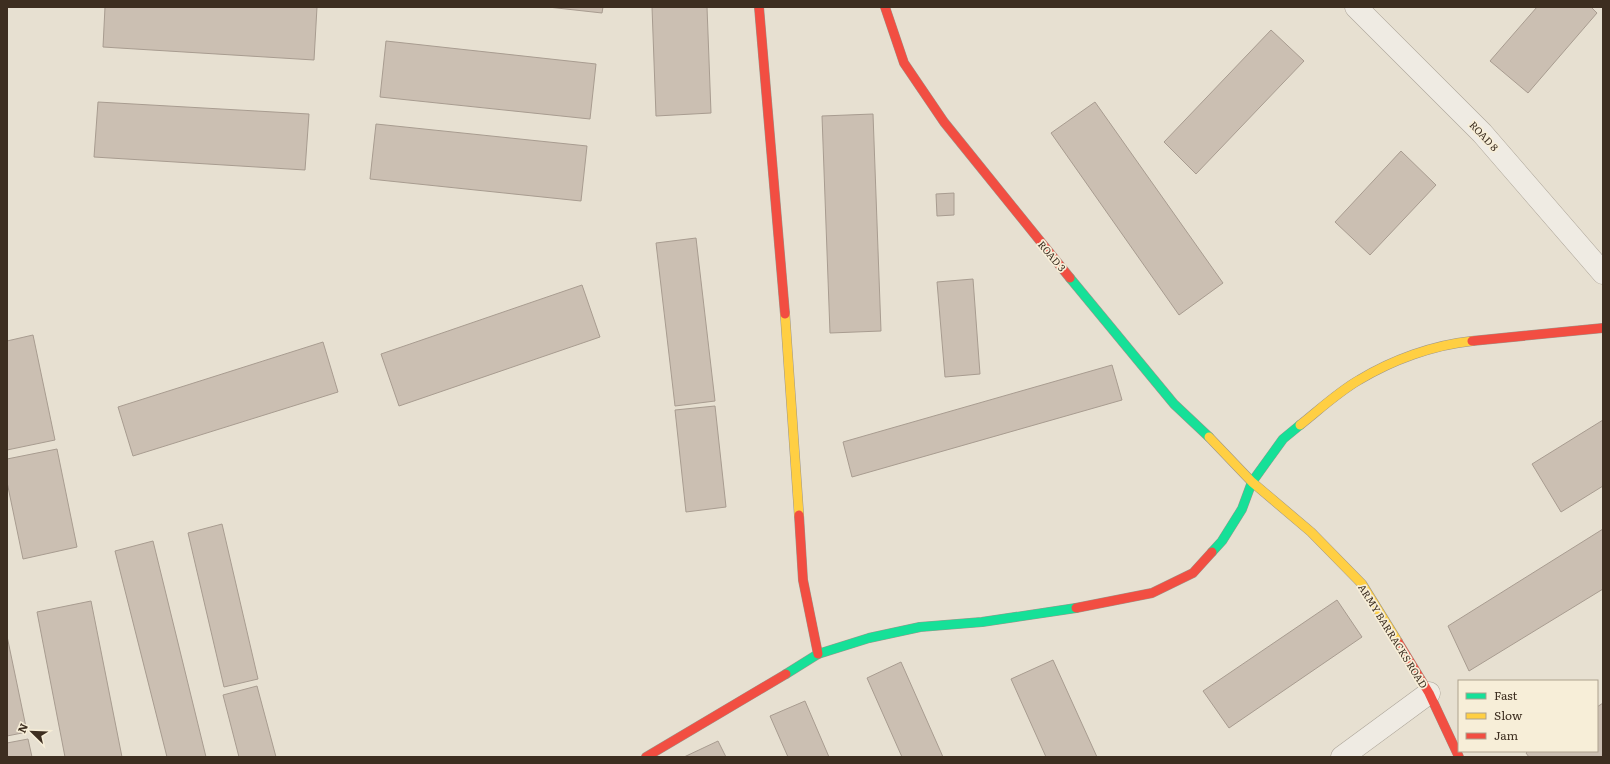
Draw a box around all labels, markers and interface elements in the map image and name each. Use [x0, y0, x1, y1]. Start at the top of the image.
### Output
street label: ROAD 8 [1466, 117, 1503, 154]
street label: ROAD 3 [1035, 237, 1070, 274]
street label: ARMY BARRACKS ROAD [1355, 581, 1432, 691]
legend [1458, 680, 1598, 752]
text: Fast [1494, 686, 1518, 704]
text: Slow [1494, 706, 1523, 724]
north arrow [12, 712, 52, 752]
text: N [13, 720, 31, 735]
text: Jam [1494, 726, 1519, 744]

